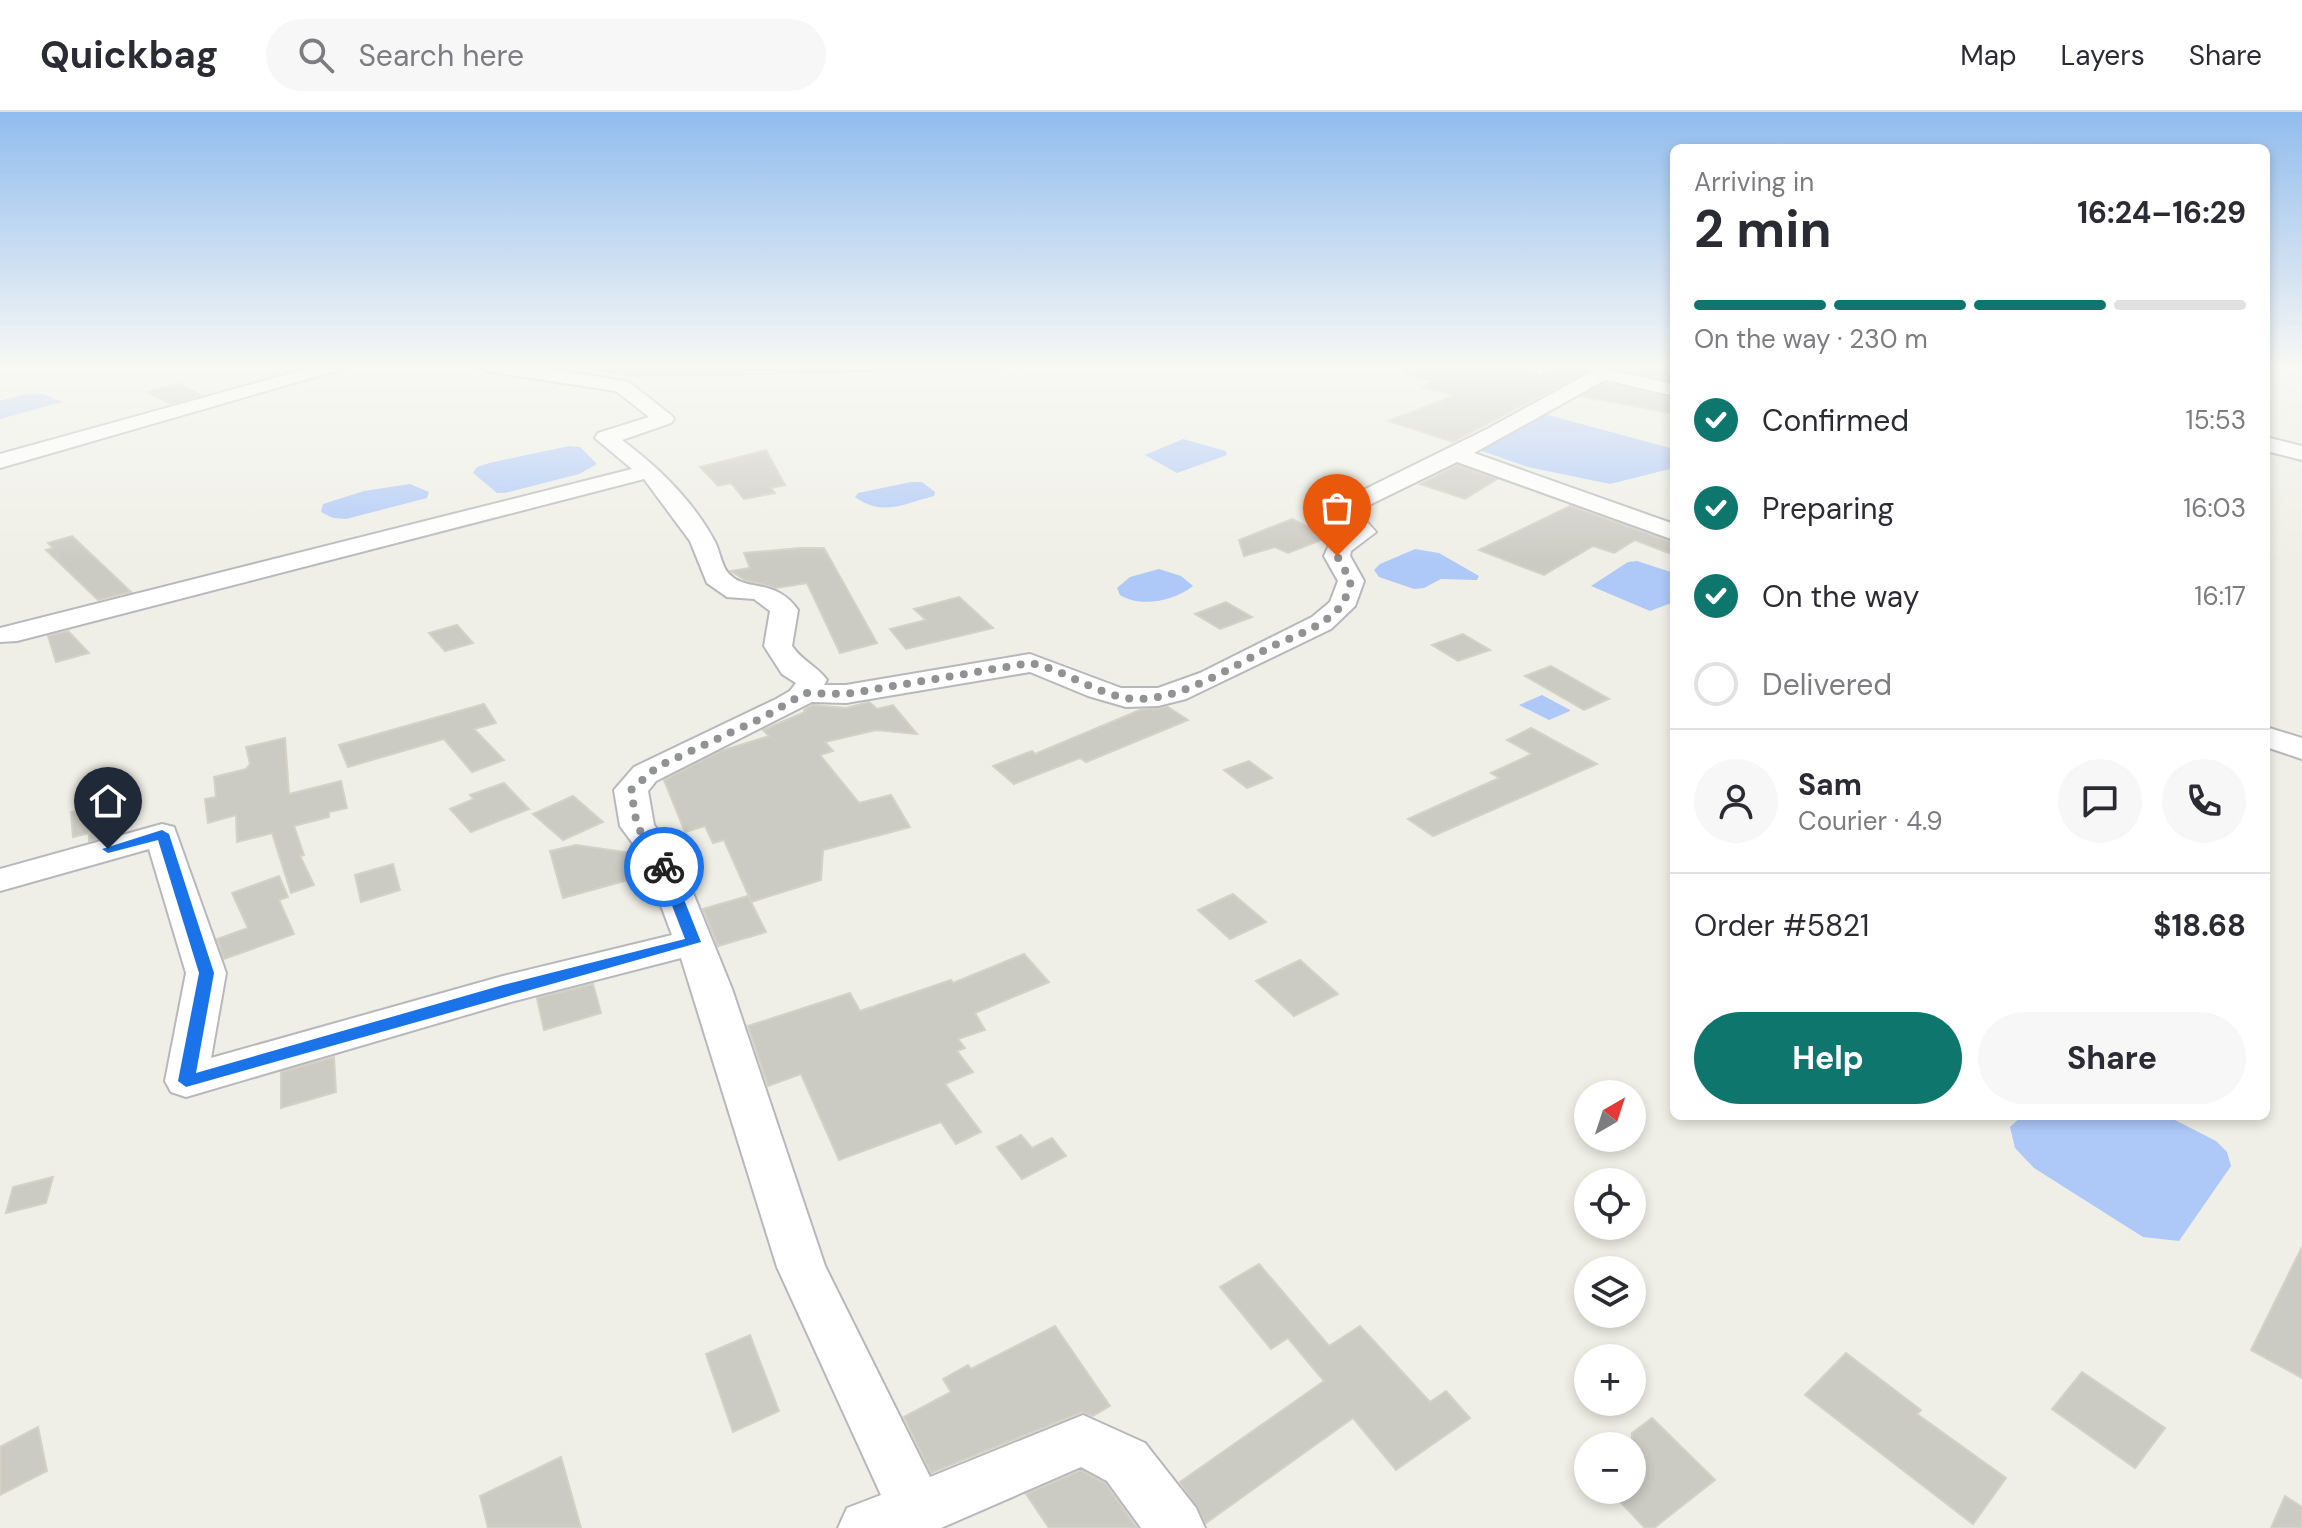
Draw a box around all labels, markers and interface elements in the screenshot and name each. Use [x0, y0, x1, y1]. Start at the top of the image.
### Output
search box [266, 19, 826, 91]
text: Quickbag [40, 30, 218, 80]
icon: search [294, 33, 338, 77]
text: Search here [358, 36, 524, 75]
text: Map [1960, 37, 2017, 74]
text: Layers [2061, 37, 2145, 74]
text: Share [2189, 37, 2262, 74]
text: Arriving in [1694, 165, 1814, 199]
text: 16:24–16:29 [2077, 193, 2246, 232]
text: 2 min [1694, 195, 1832, 263]
text: On the way · 230 m [1694, 322, 1928, 356]
icon: check [1694, 398, 1738, 442]
text: Confirmed [1762, 401, 1909, 440]
text: 15:53 [2186, 403, 2246, 437]
pin [1303, 474, 1371, 556]
icon: bag [1315, 486, 1359, 530]
icon: check [1694, 486, 1738, 530]
text: Preparing [1762, 489, 1894, 528]
text: 16:03 [2183, 491, 2246, 525]
icon: check [1694, 574, 1738, 618]
text: On the way [1762, 577, 1919, 616]
text: 16:17 [2194, 579, 2246, 613]
text: Delivered [1762, 665, 1892, 704]
button: person [1694, 759, 1778, 843]
button: chat [2058, 759, 2142, 843]
button: phone [2162, 759, 2246, 843]
text: Sam [1798, 765, 1862, 804]
pin [74, 767, 142, 849]
icon: home [86, 779, 130, 823]
text: Courier · 4.9 [1798, 804, 1943, 838]
courier [624, 827, 704, 907]
icon: bike [642, 845, 686, 889]
text: Order #5821 [1694, 906, 1869, 945]
text: $18.68 [2153, 906, 2246, 945]
button: Help [1694, 1012, 1962, 1104]
button: Share [1978, 1012, 2246, 1104]
north arrow [1574, 1080, 1646, 1152]
map controls [1574, 1080, 1646, 1504]
button: locate [1574, 1168, 1646, 1240]
button: layers [1574, 1256, 1646, 1328]
button: + [1574, 1344, 1646, 1416]
button: − [1574, 1432, 1646, 1504]

